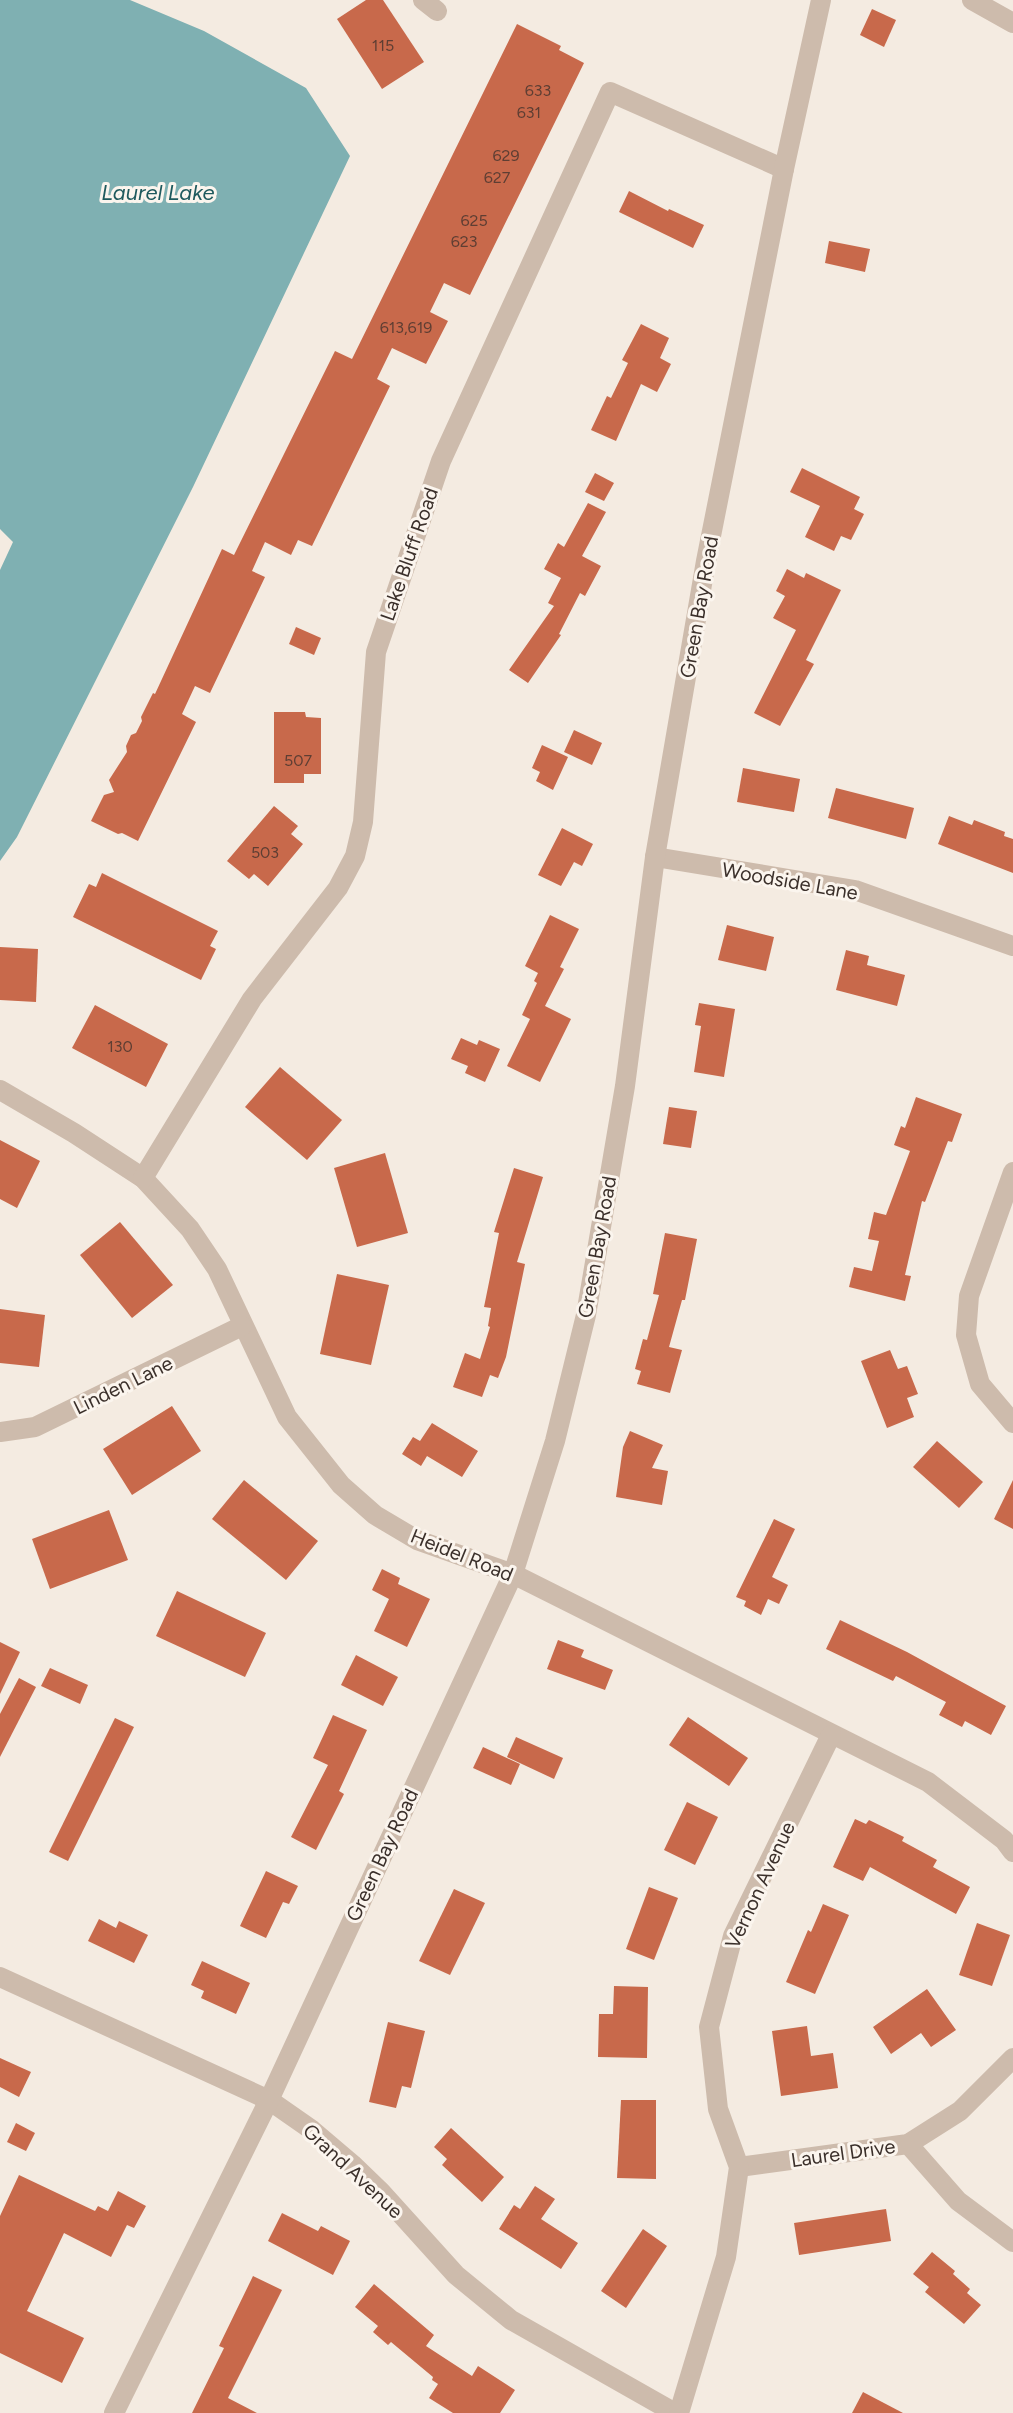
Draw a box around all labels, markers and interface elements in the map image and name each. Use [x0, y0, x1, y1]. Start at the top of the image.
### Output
house number: 115 [372, 36, 394, 55]
house number: 633 [525, 81, 551, 100]
house number: 631 [517, 103, 541, 122]
house number: 629 [492, 146, 520, 165]
house number: 627 [484, 168, 511, 187]
water label: Laurel Lake [101, 179, 215, 206]
house number: 625 [460, 211, 488, 230]
house number: 623 [451, 232, 477, 251]
house number: 613,619 [380, 318, 432, 337]
street label: Lake Bluff Road [375, 484, 443, 624]
street label: Green Bay Road [675, 534, 723, 680]
house number: 507 [284, 751, 312, 770]
house number: 503 [251, 843, 279, 862]
street label: Woodside Lane [720, 857, 860, 905]
house number: 130 [107, 1037, 133, 1056]
street label: Green Bay Road [573, 1174, 621, 1320]
street label: Linden Lane [69, 1351, 177, 1419]
street label: Heidel Road [407, 1524, 517, 1586]
street label: Green Bay Road [341, 1785, 423, 1925]
street label: Vernon Avenue [720, 1818, 800, 1952]
street label: Grand Avenue [298, 2119, 408, 2223]
street label: Laurel Drive [789, 2134, 897, 2172]

